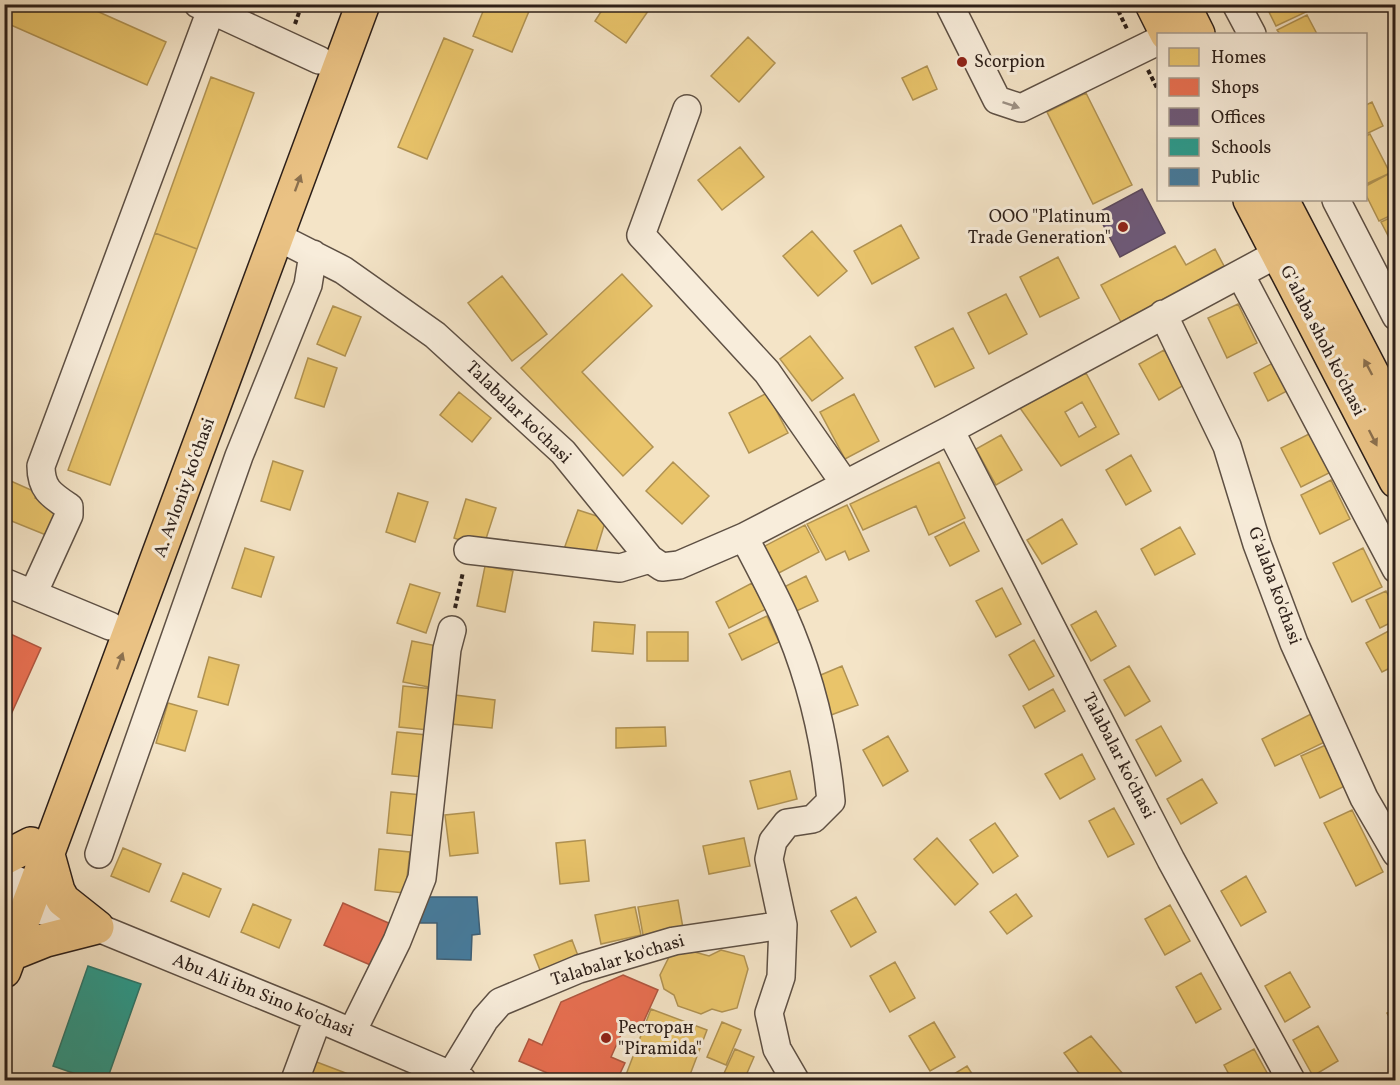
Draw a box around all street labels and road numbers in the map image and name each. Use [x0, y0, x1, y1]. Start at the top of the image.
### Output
street label: G'alaba shoh ko'chasi [1273, 261, 1371, 421]
street label: Talabalar ko'chasi [459, 356, 577, 470]
street label: A. Avloniy ko'chasi [148, 415, 222, 561]
street label: G'alaba ko'chasi [1241, 524, 1307, 648]
street label: Talabalar ko'chasi [1075, 689, 1161, 823]
street label: Talabalar ko'chasi [548, 929, 688, 993]
street label: Abu Ali ibn Sino ko'chasi [169, 948, 357, 1044]

